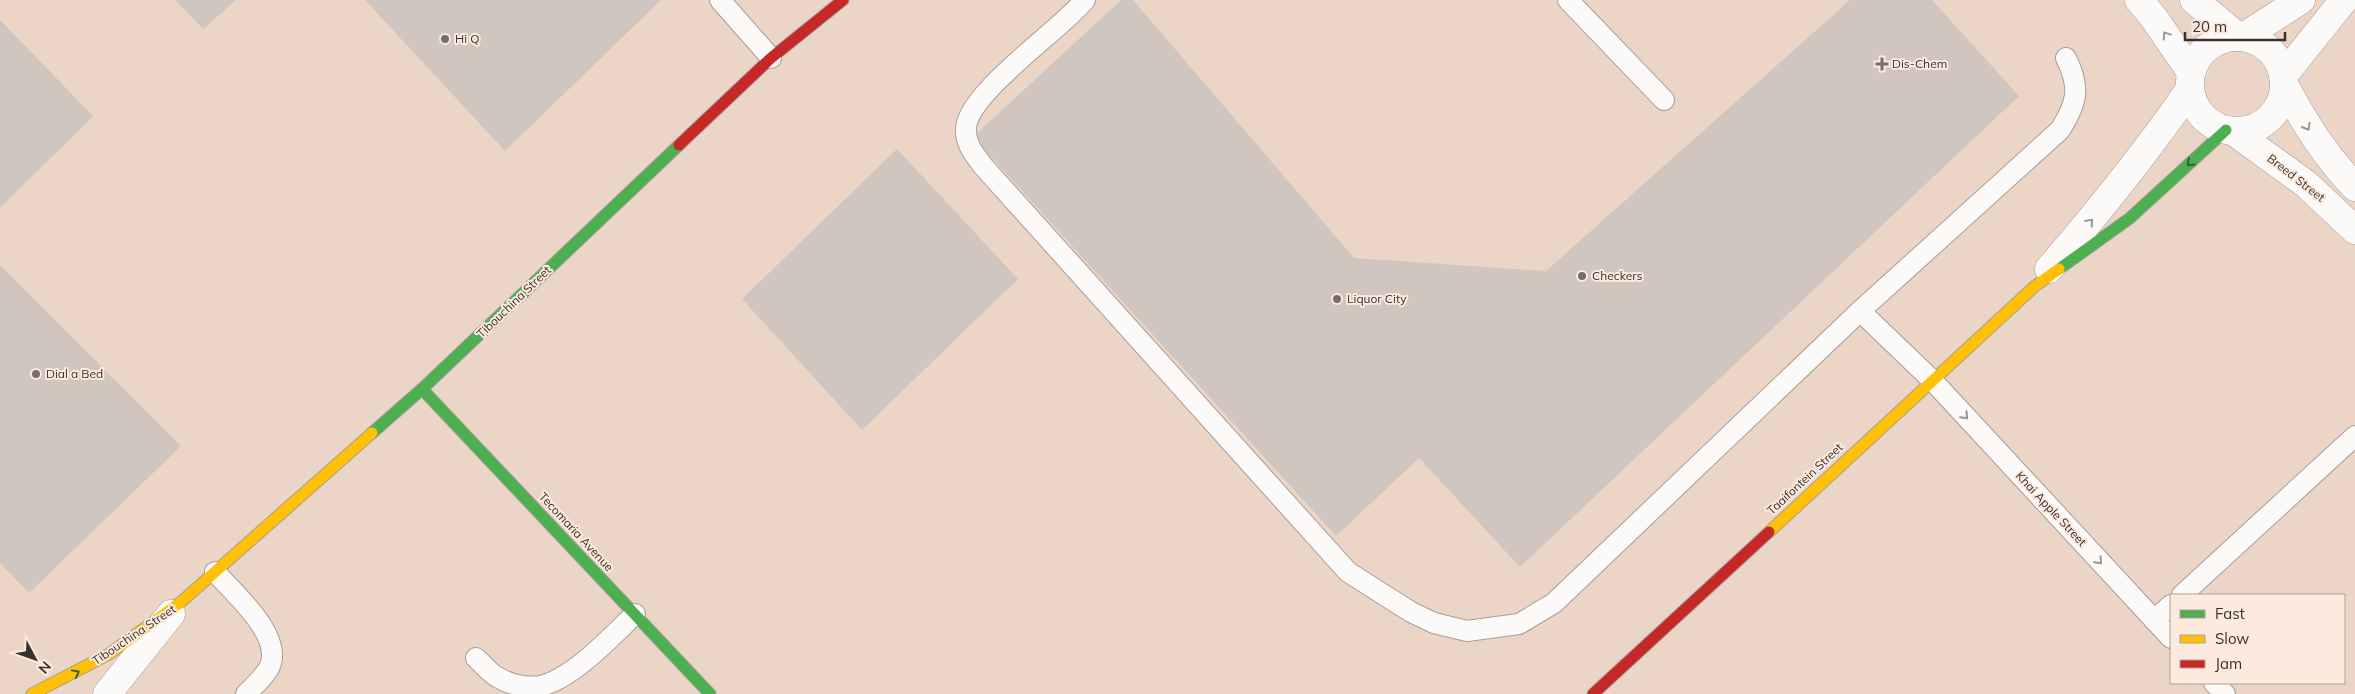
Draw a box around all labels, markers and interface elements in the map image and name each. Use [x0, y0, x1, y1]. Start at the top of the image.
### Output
scale bar [2185, 10, 2285, 42]
text: 20 m [2192, 17, 2227, 36]
place label: Hi Q [455, 31, 479, 46]
one-way arrow [2163, 32, 2172, 41]
marker: Hi Q [439, 33, 451, 45]
place label: Dis-Chem [1892, 56, 1947, 71]
marker: Dis-Chem [1876, 58, 1888, 70]
one-way arrow [2301, 121, 2311, 130]
street label: Breed Street [2264, 150, 2328, 205]
one-way arrow [2187, 157, 2196, 166]
one-way arrow [2084, 219, 2093, 228]
street label: Tibouchina Street [473, 262, 554, 341]
place label: Checkers [1592, 268, 1643, 283]
marker: Checkers [1576, 270, 1588, 282]
place label: Liquor City [1347, 291, 1407, 306]
marker: Liquor City [1331, 293, 1343, 305]
place label: Dial a Bed [46, 366, 103, 381]
marker: Dial a Bed [30, 368, 42, 380]
one-way arrow [1959, 410, 1968, 419]
street label: Taaifontein Street [1764, 440, 1846, 518]
street label: Khai Apple Street [2013, 468, 2090, 549]
street label: Tecomaria Avenue [536, 489, 617, 574]
one-way arrow [2093, 555, 2102, 564]
legend [2170, 594, 2345, 684]
street label: Tibouchina Street [89, 601, 178, 668]
text: Fast [2215, 604, 2245, 623]
text: Slow [2215, 629, 2249, 648]
north arrow [10, 634, 60, 684]
text: Jam [2215, 654, 2242, 673]
text: N [35, 658, 55, 677]
one-way arrow [70, 669, 79, 679]

